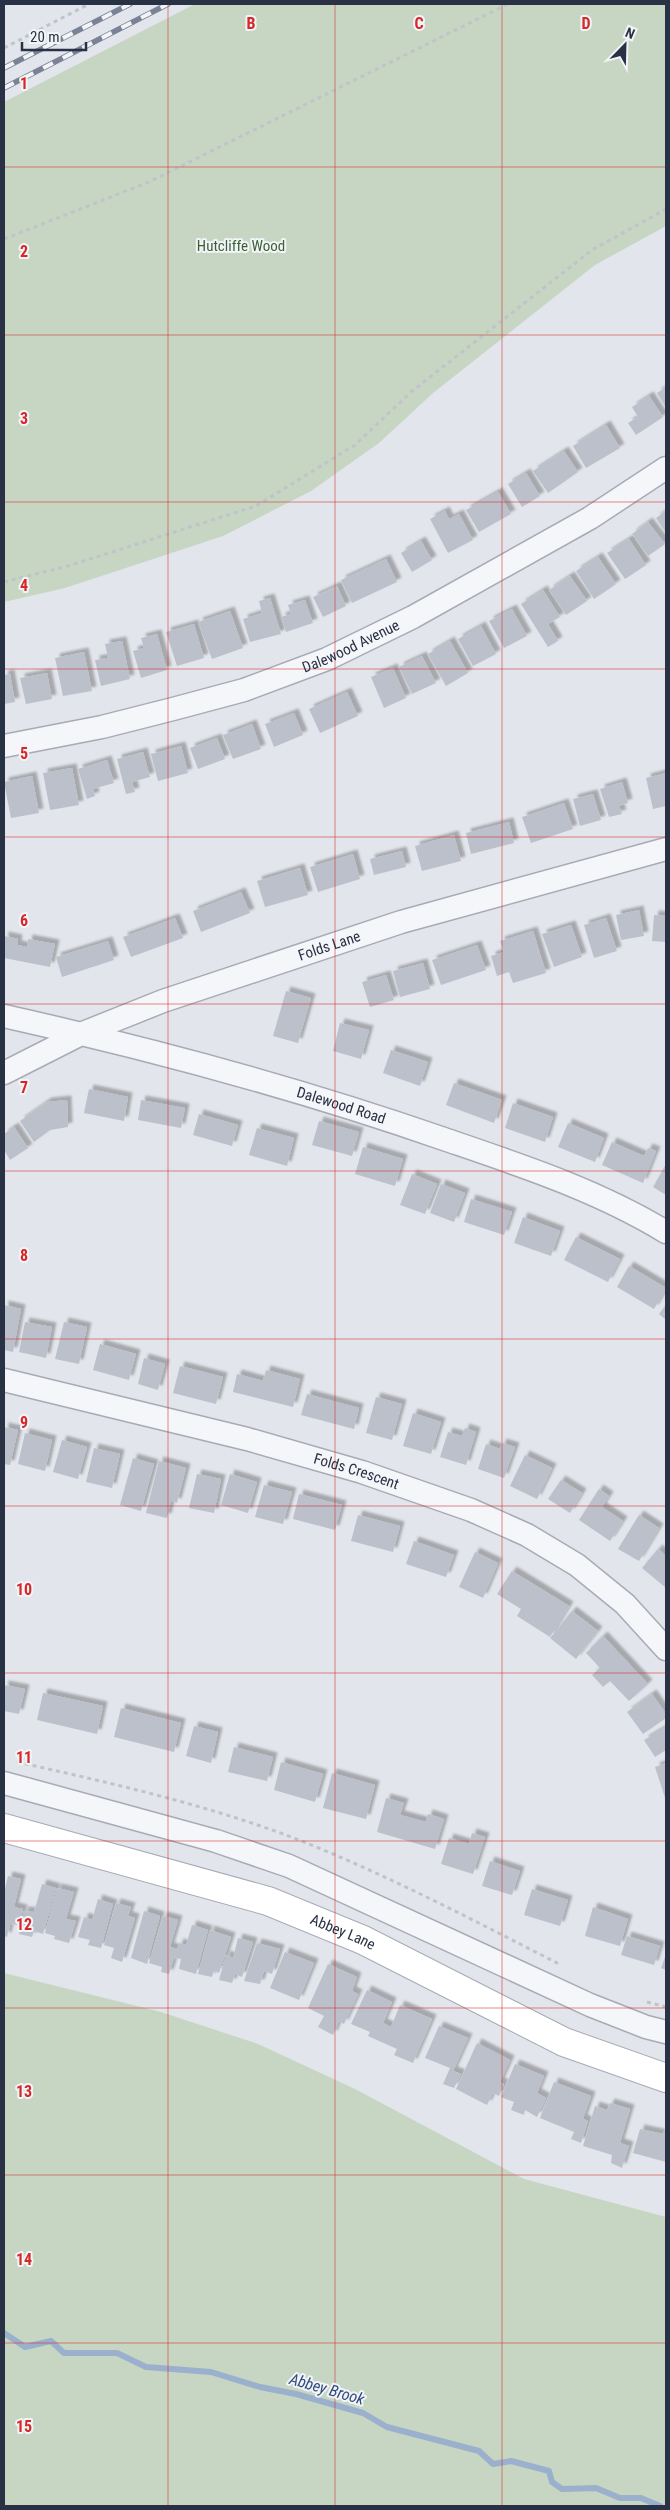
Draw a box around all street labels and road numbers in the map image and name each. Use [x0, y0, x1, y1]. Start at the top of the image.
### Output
street label: Dalewood Avenue [300, 616, 402, 676]
street label: Folds Lane [296, 927, 363, 964]
street label: Dalewood Road [295, 1083, 388, 1128]
street label: Folds Crescent [312, 1450, 401, 1493]
street label: Abbey Lane [308, 1910, 378, 1954]

